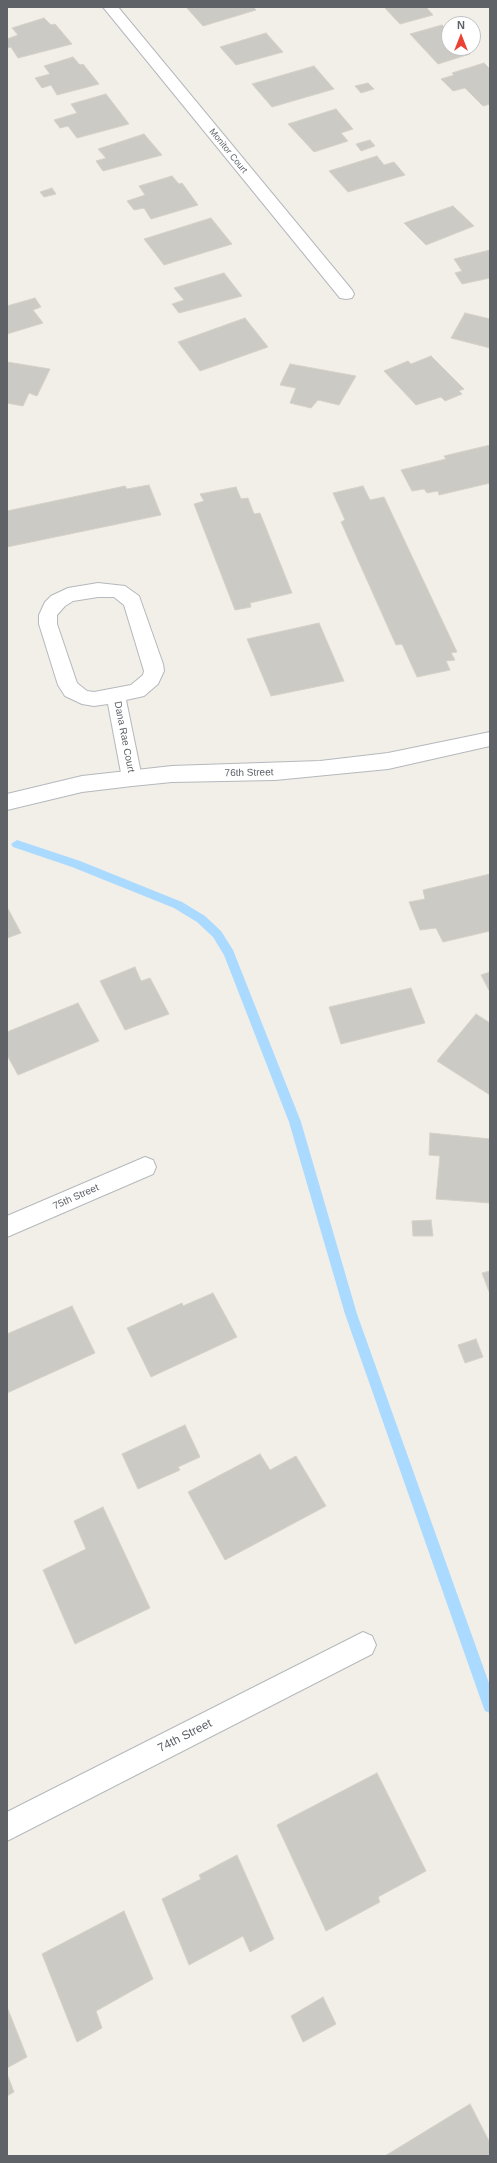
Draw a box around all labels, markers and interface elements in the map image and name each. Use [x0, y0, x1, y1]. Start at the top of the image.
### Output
north arrow [441, 16, 481, 56]
text: N [457, 19, 465, 31]
street label: Monitor Court [207, 126, 249, 176]
street label: Dana Rae Court [111, 700, 137, 774]
street label: 76th Street [224, 767, 274, 779]
street label: 75th Street [51, 1182, 101, 1212]
street label: 74th Street [156, 1716, 214, 1756]

